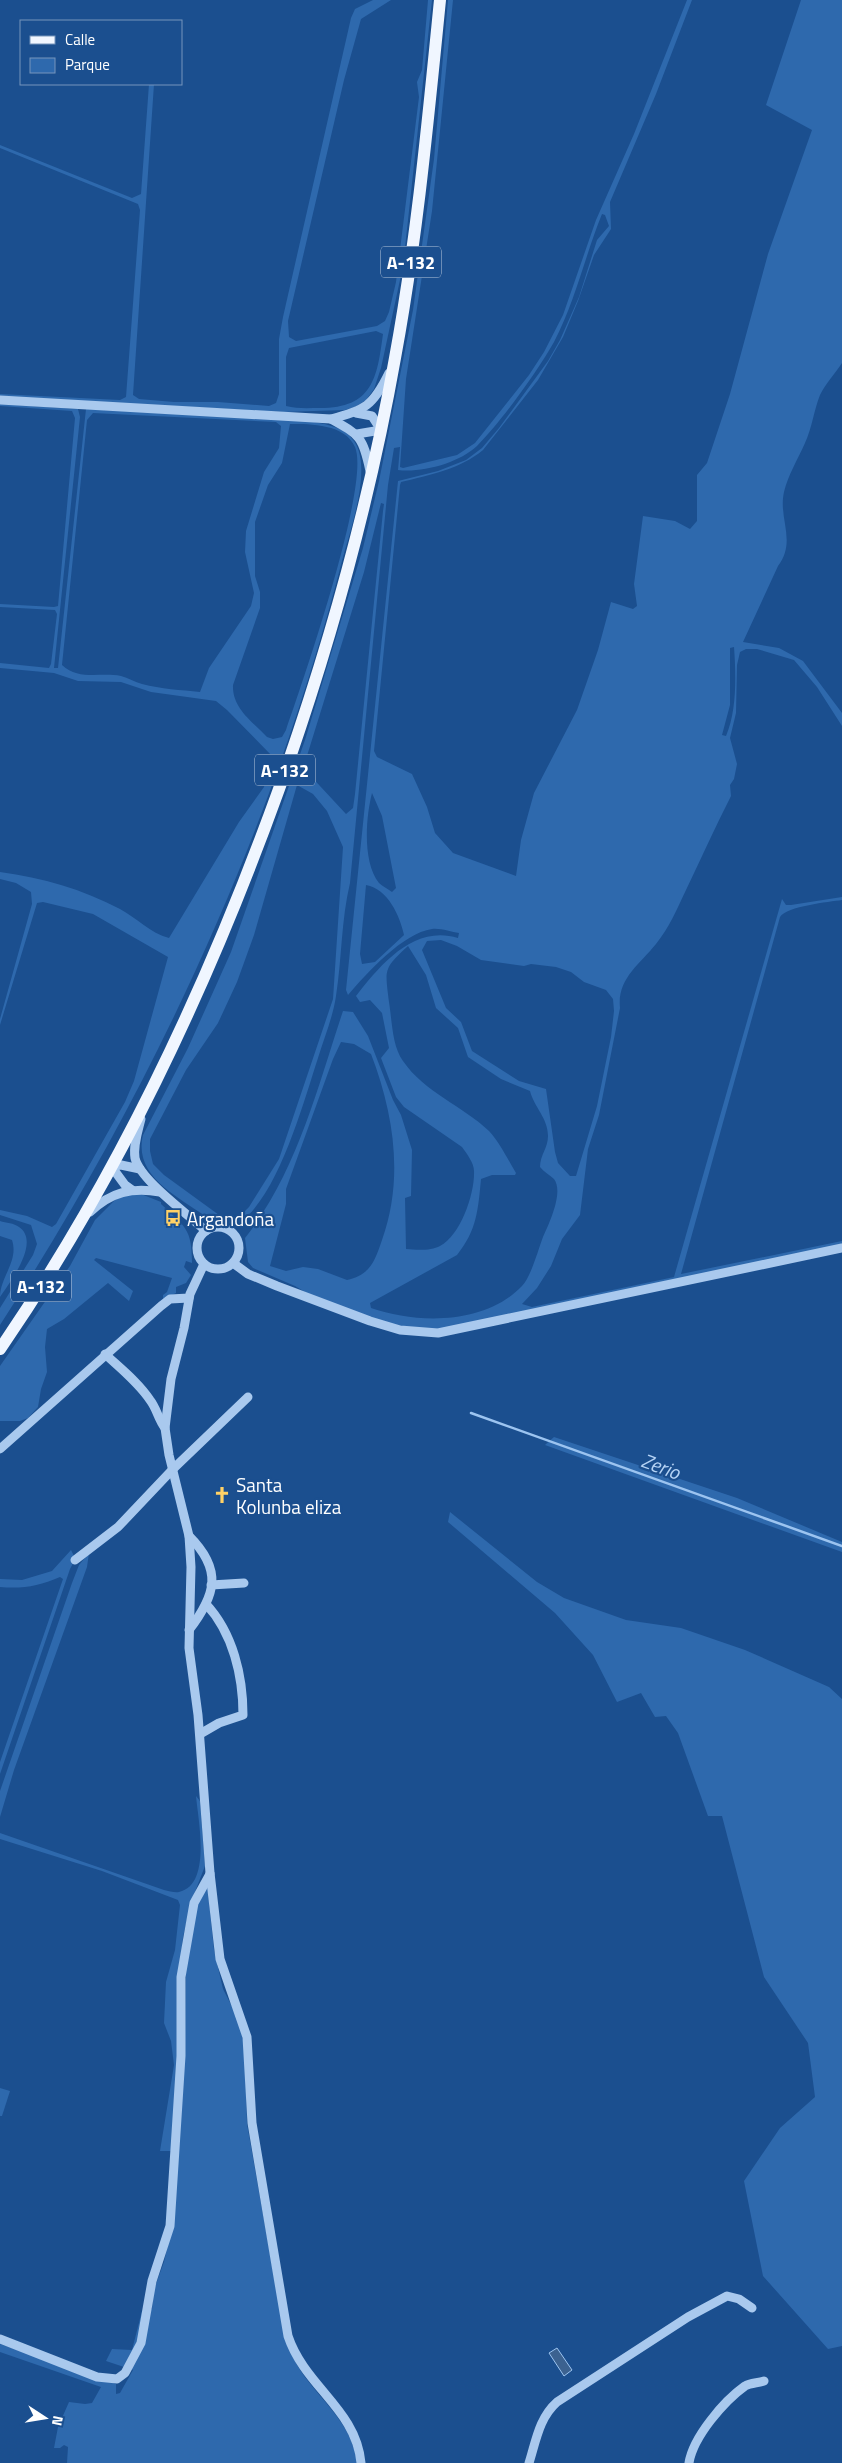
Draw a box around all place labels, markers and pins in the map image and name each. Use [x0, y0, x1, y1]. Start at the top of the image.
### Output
place label: Argandoña [187, 1204, 275, 1233]
bus stop icon: Argandoña [163, 1208, 183, 1228]
place label: Santa Kolunba eliza [236, 1470, 342, 1521]
church icon: Santa Kolunba eliza [212, 1485, 232, 1505]

